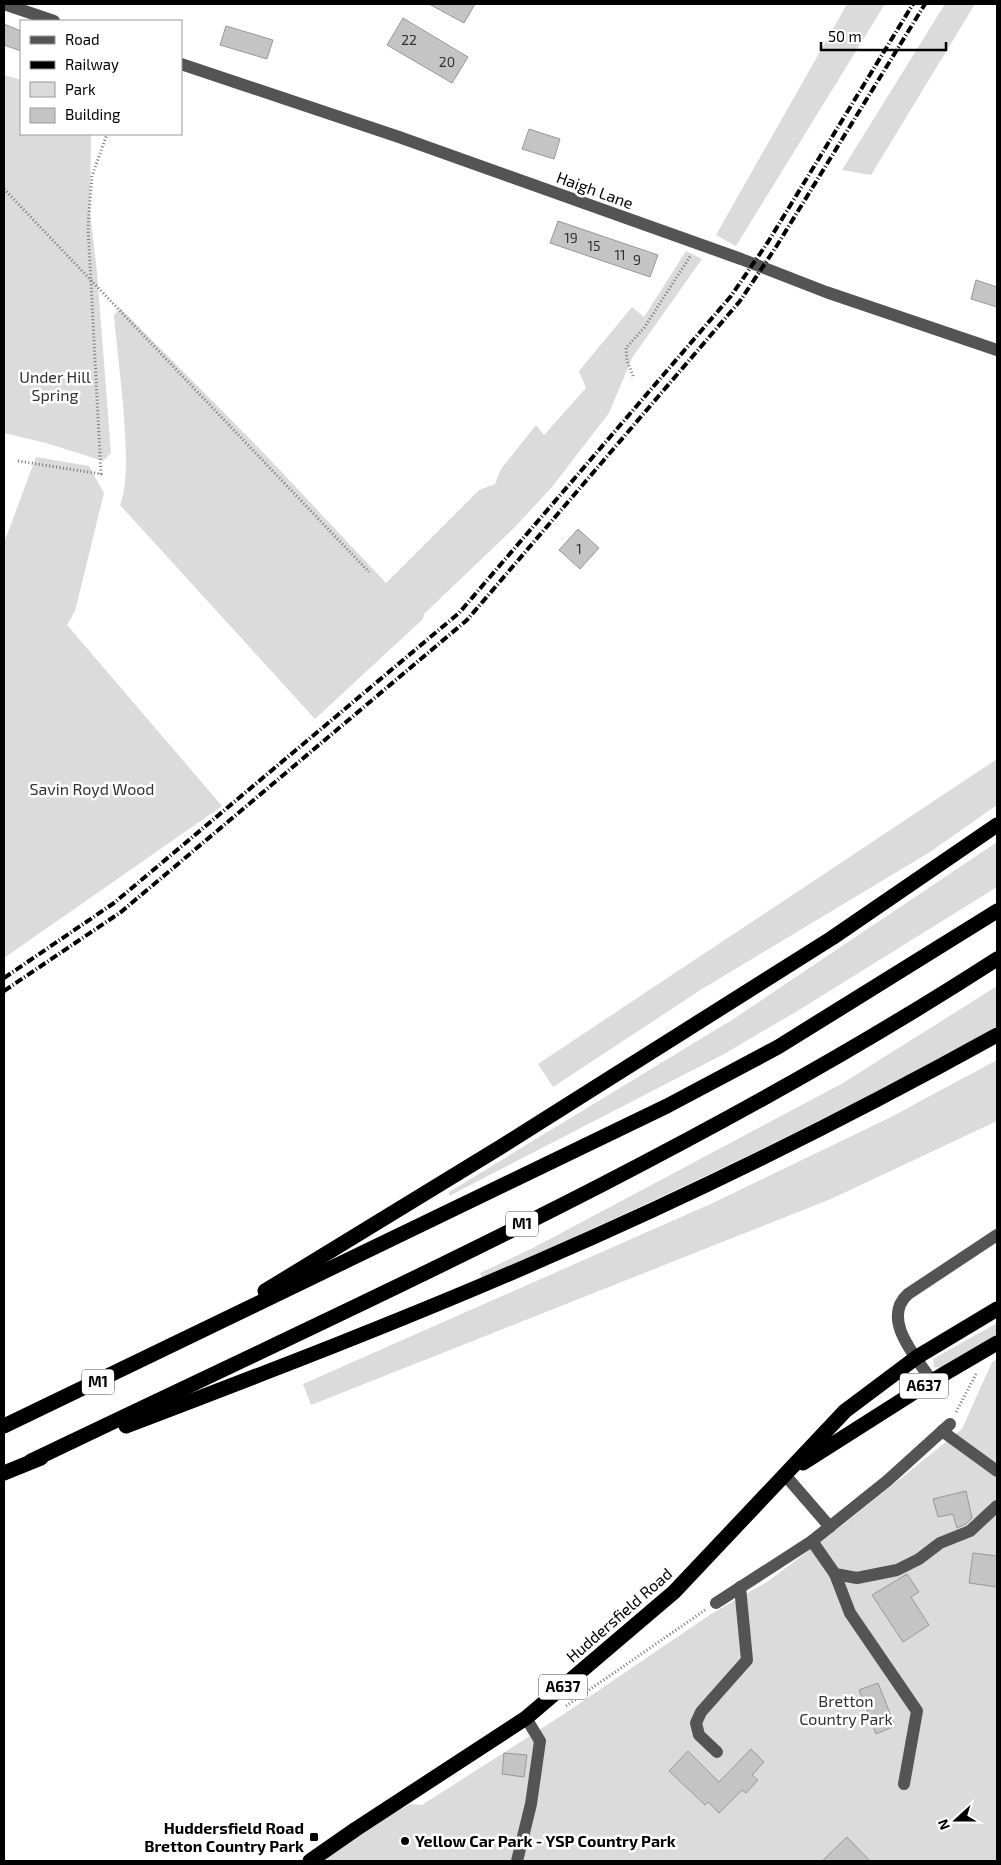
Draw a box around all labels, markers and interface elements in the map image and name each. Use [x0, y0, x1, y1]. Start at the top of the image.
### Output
legend [20, 20, 182, 135]
scale bar [821, 20, 946, 52]
text: 50 m [828, 27, 862, 45]
text: Road [65, 30, 100, 48]
house number: 22 [401, 31, 417, 48]
house number: 20 [439, 53, 455, 70]
text: Railway [65, 55, 119, 73]
text: Park [65, 80, 96, 98]
text: Building [65, 105, 121, 123]
street label: Haigh Lane [554, 167, 636, 212]
house number: 19 [564, 229, 578, 246]
house number: 15 [587, 237, 601, 254]
house number: 11 [614, 246, 626, 263]
house number: 9 [633, 251, 641, 268]
park label: Under Hill Spring [19, 367, 91, 404]
house number: 1 [576, 540, 582, 557]
park label: Savin Royd Wood [29, 779, 155, 798]
road number: M1 [506, 1212, 538, 1236]
road number: M1 [82, 1370, 114, 1394]
road number: A637 [900, 1374, 948, 1398]
street label: Huddersfield Road [562, 1564, 675, 1666]
road number: A637 [539, 1674, 587, 1700]
park label: Bretton Country Park [799, 1691, 893, 1728]
north arrow [931, 1795, 981, 1845]
text: N [934, 1817, 953, 1833]
place label: Huddersfield Road Bretton Country Park [144, 1818, 304, 1856]
marker: Huddersfield Road Bretton Country Park [308, 1831, 320, 1843]
place label: Yellow Car Park - YSP Country Park [415, 1831, 676, 1851]
marker: Yellow Car Park - YSP Country Park [399, 1835, 411, 1847]

